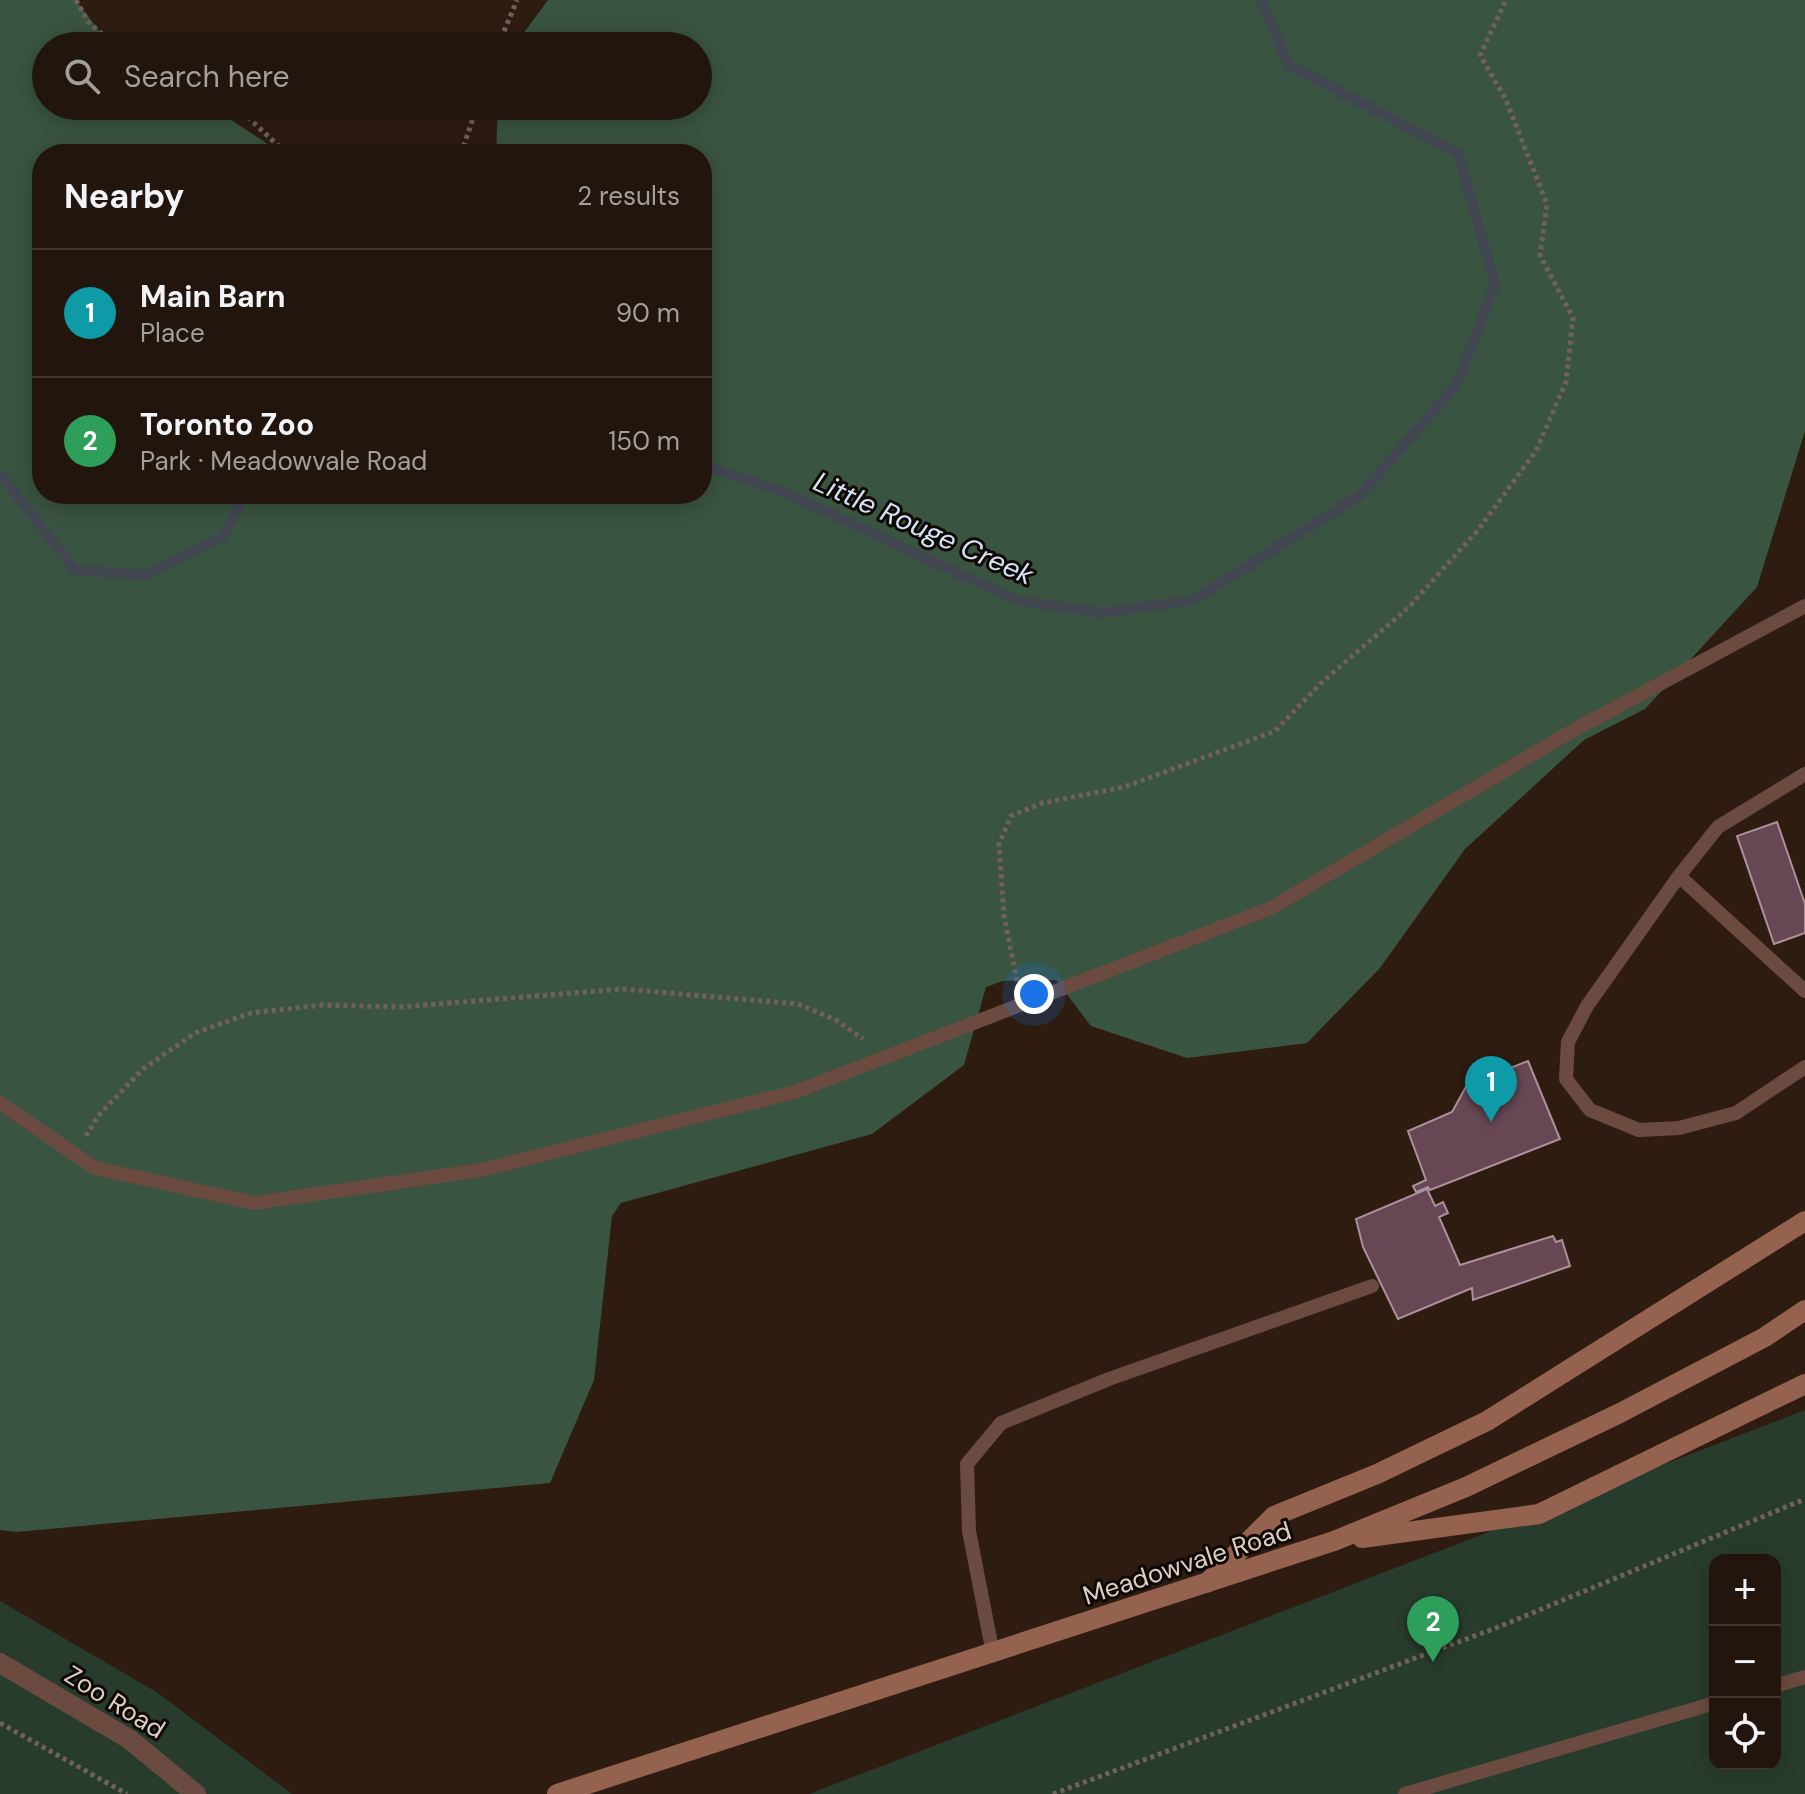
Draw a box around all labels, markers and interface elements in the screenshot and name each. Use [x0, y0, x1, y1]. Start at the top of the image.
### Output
search box [32, 32, 712, 120]
icon: search [60, 54, 104, 98]
text: Search here [124, 57, 290, 96]
text: Nearby [64, 174, 184, 219]
text: 2 results [577, 179, 680, 213]
text: Main Barn [140, 277, 285, 316]
text: 1 [85, 296, 95, 330]
text: 90 m [616, 296, 680, 330]
text: Place [140, 316, 205, 350]
text: Toronto Zoo [140, 405, 314, 444]
text: 2 [82, 424, 98, 458]
text: 150 m [608, 424, 680, 458]
text: Park · Meadowvale Road [140, 444, 427, 478]
water label: Little Rouge Creek [808, 463, 1040, 594]
your location [1014, 974, 1054, 1014]
pin: 1 [1465, 1056, 1517, 1122]
street label: Meadowvale Road [1079, 1513, 1295, 1613]
map controls [1709, 1554, 1781, 1770]
button: + [1709, 1554, 1781, 1626]
pin: 2 [1407, 1596, 1459, 1662]
button: − [1709, 1626, 1781, 1698]
street label: Zoo Road [58, 1658, 172, 1746]
button: locate [1709, 1698, 1781, 1770]

